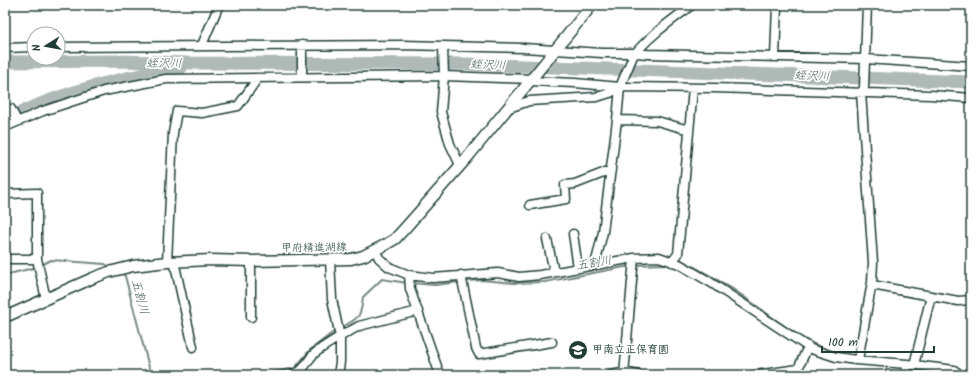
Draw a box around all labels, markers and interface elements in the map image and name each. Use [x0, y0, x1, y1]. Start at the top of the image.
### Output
north arrow [26, 26, 66, 66]
text: N [28, 43, 47, 53]
water label: 蛭沢川 [146, 54, 182, 73]
water label: 蛭沢川 [470, 55, 506, 75]
water label: 蛭沢川 [794, 66, 830, 86]
street label: 甲府精進湖線 [281, 238, 347, 258]
water label: 五割川 [575, 251, 613, 275]
water label: 五割川 [126, 277, 154, 317]
scale bar [822, 328, 934, 354]
text: 100 m [828, 333, 859, 352]
school or university icon: 甲南立正保育園 [567, 339, 589, 361]
place label: 甲南立正保育園 [592, 341, 669, 359]

